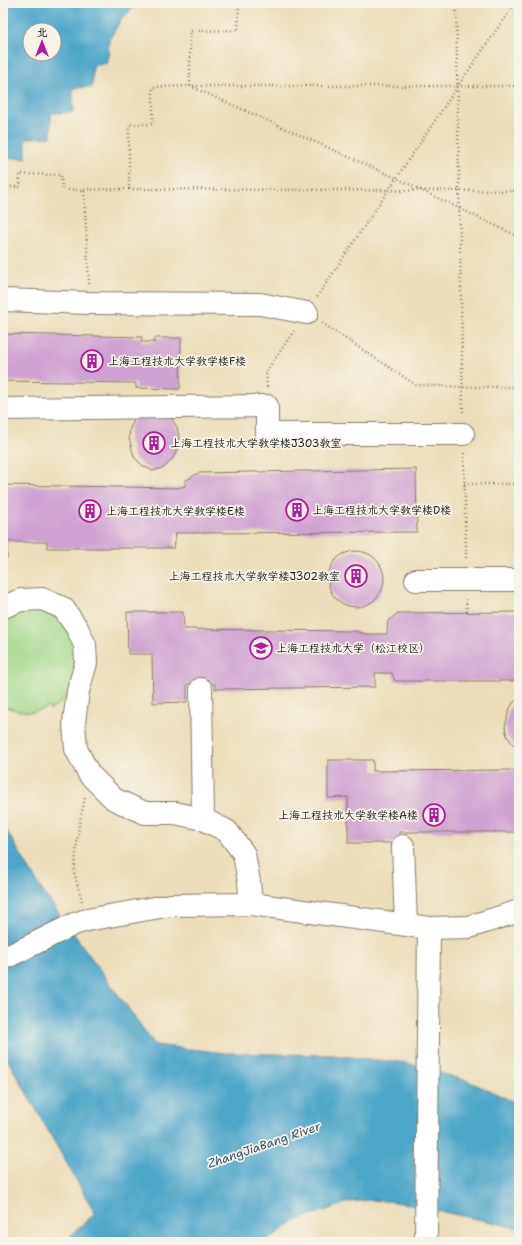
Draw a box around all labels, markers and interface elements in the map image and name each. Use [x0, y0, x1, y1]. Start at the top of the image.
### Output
north arrow [22, 22, 62, 62]
text: 北 [37, 25, 48, 40]
building icon: 上海工程技术大学教学楼F楼 [79, 348, 105, 374]
place label: 上海工程技术大学教学楼F楼 [108, 354, 246, 369]
building icon: 上海工程技术大学教学楼J303教室 [141, 430, 167, 456]
place label: 上海工程技术大学教学楼J303教室 [170, 436, 342, 451]
building icon: 上海工程技术大学教学楼D楼 [284, 497, 310, 523]
building icon: 上海工程技术大学教学楼E楼 [77, 498, 103, 524]
place label: 上海工程技术大学教学楼D楼 [312, 503, 451, 518]
place label: 上海工程技术大学教学楼E楼 [106, 504, 245, 519]
building icon: 上海工程技术大学教学楼J302教室 [343, 563, 369, 589]
place label: 上海工程技术大学教学楼J302教室 [169, 569, 340, 584]
school or university icon: 上海工程技术大学（松江校区） [248, 635, 274, 661]
place label: 上海工程技术大学（松江校区） [276, 641, 430, 656]
building icon: 上海工程技术大学教学楼A楼 [421, 802, 447, 828]
place label: 上海工程技术大学教学楼A楼 [278, 808, 418, 823]
water label: ZhangJiaBang River [205, 1118, 323, 1172]

